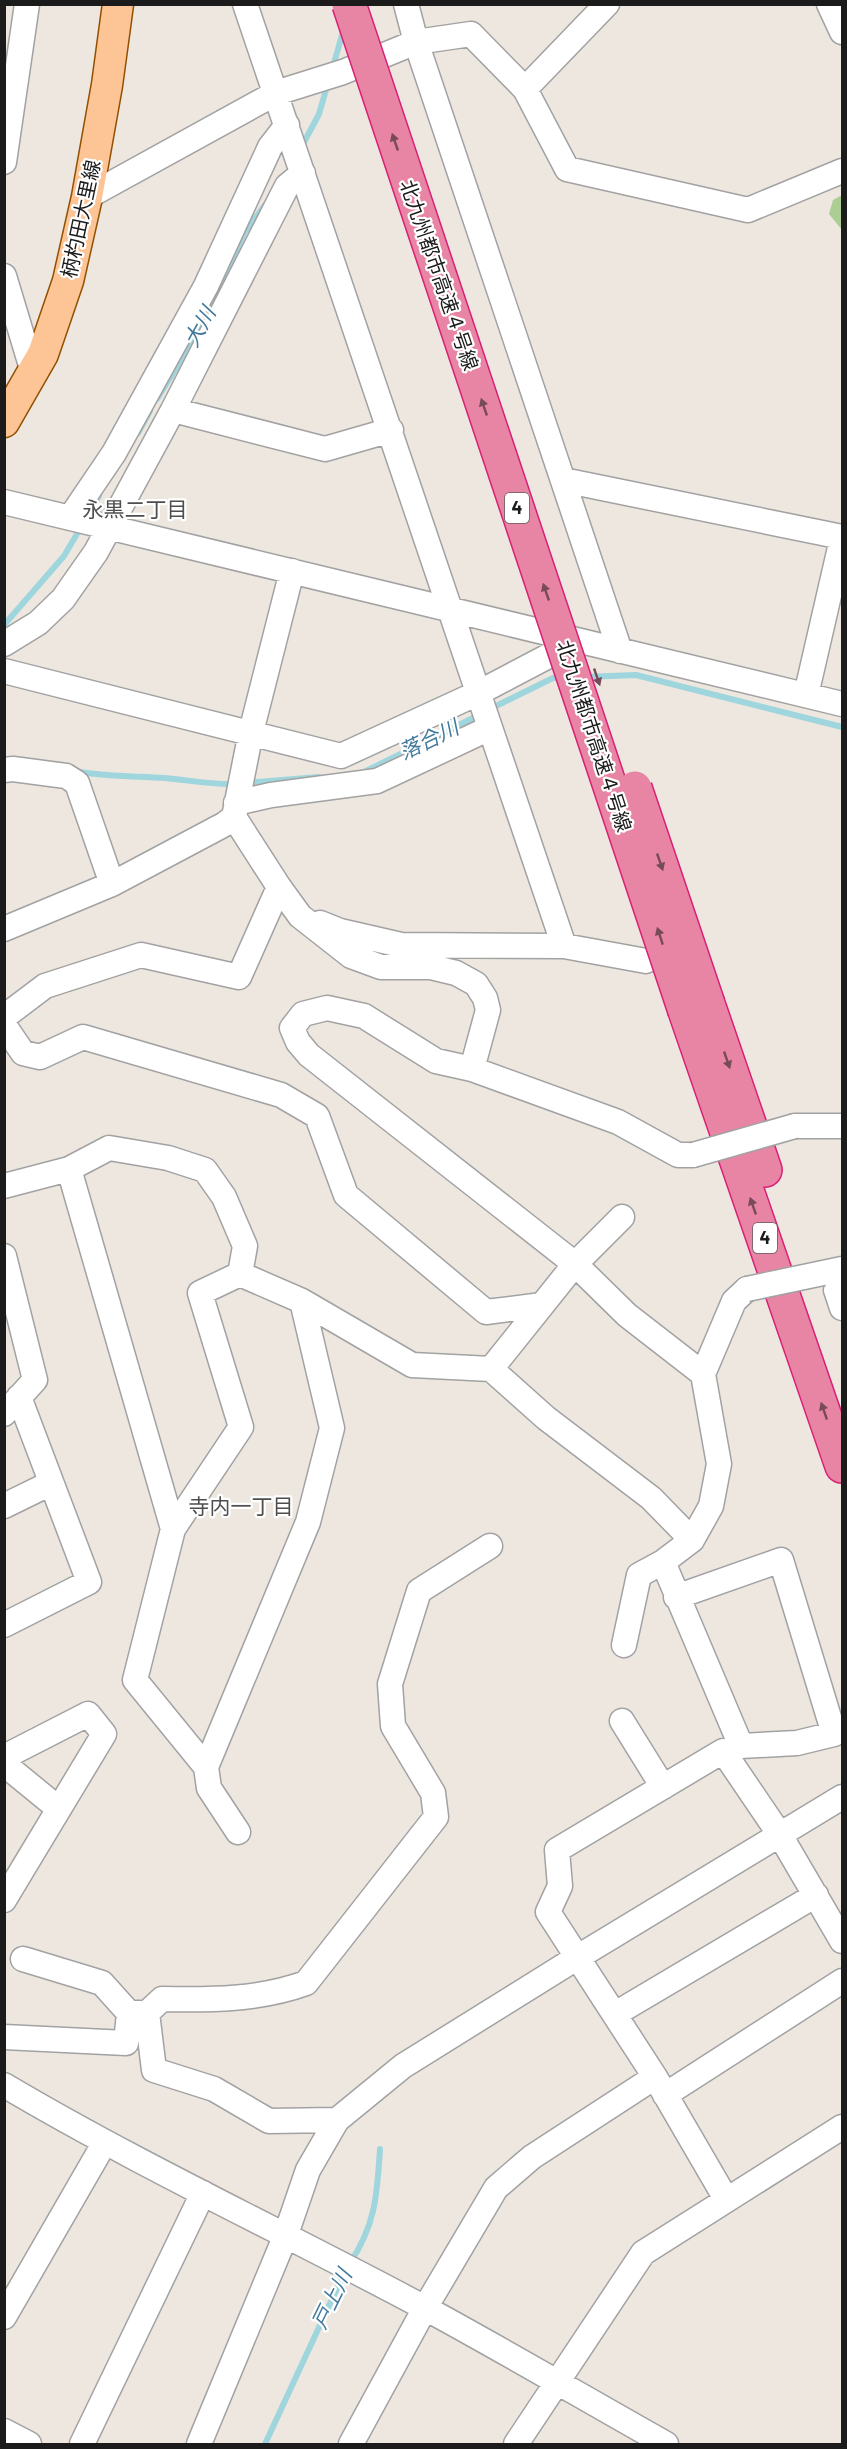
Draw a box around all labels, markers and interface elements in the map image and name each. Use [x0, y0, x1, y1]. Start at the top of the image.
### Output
one-way arrow [390, 133, 399, 151]
street label: 柄杓田大里線 [56, 158, 104, 280]
street label: 北九州都市高速４号線 [396, 176, 484, 373]
water label: 大川 [178, 300, 221, 351]
one-way arrow [478, 398, 488, 416]
road number: 4 [505, 493, 529, 523]
district label: 永黒二丁目 [83, 496, 188, 521]
one-way arrow [540, 582, 550, 600]
street label: 北九州都市高速４号線 [553, 637, 637, 835]
one-way arrow [593, 668, 603, 686]
water label: 落合川 [395, 713, 464, 764]
one-way arrow [655, 853, 665, 871]
one-way arrow [655, 927, 664, 945]
one-way arrow [723, 1051, 732, 1069]
one-way arrow [748, 1197, 758, 1215]
road number: 4 [753, 1223, 777, 1253]
one-way arrow [818, 1402, 828, 1420]
district label: 寺内一丁目 [189, 1493, 294, 1518]
water label: 戸上川 [306, 2263, 357, 2332]

